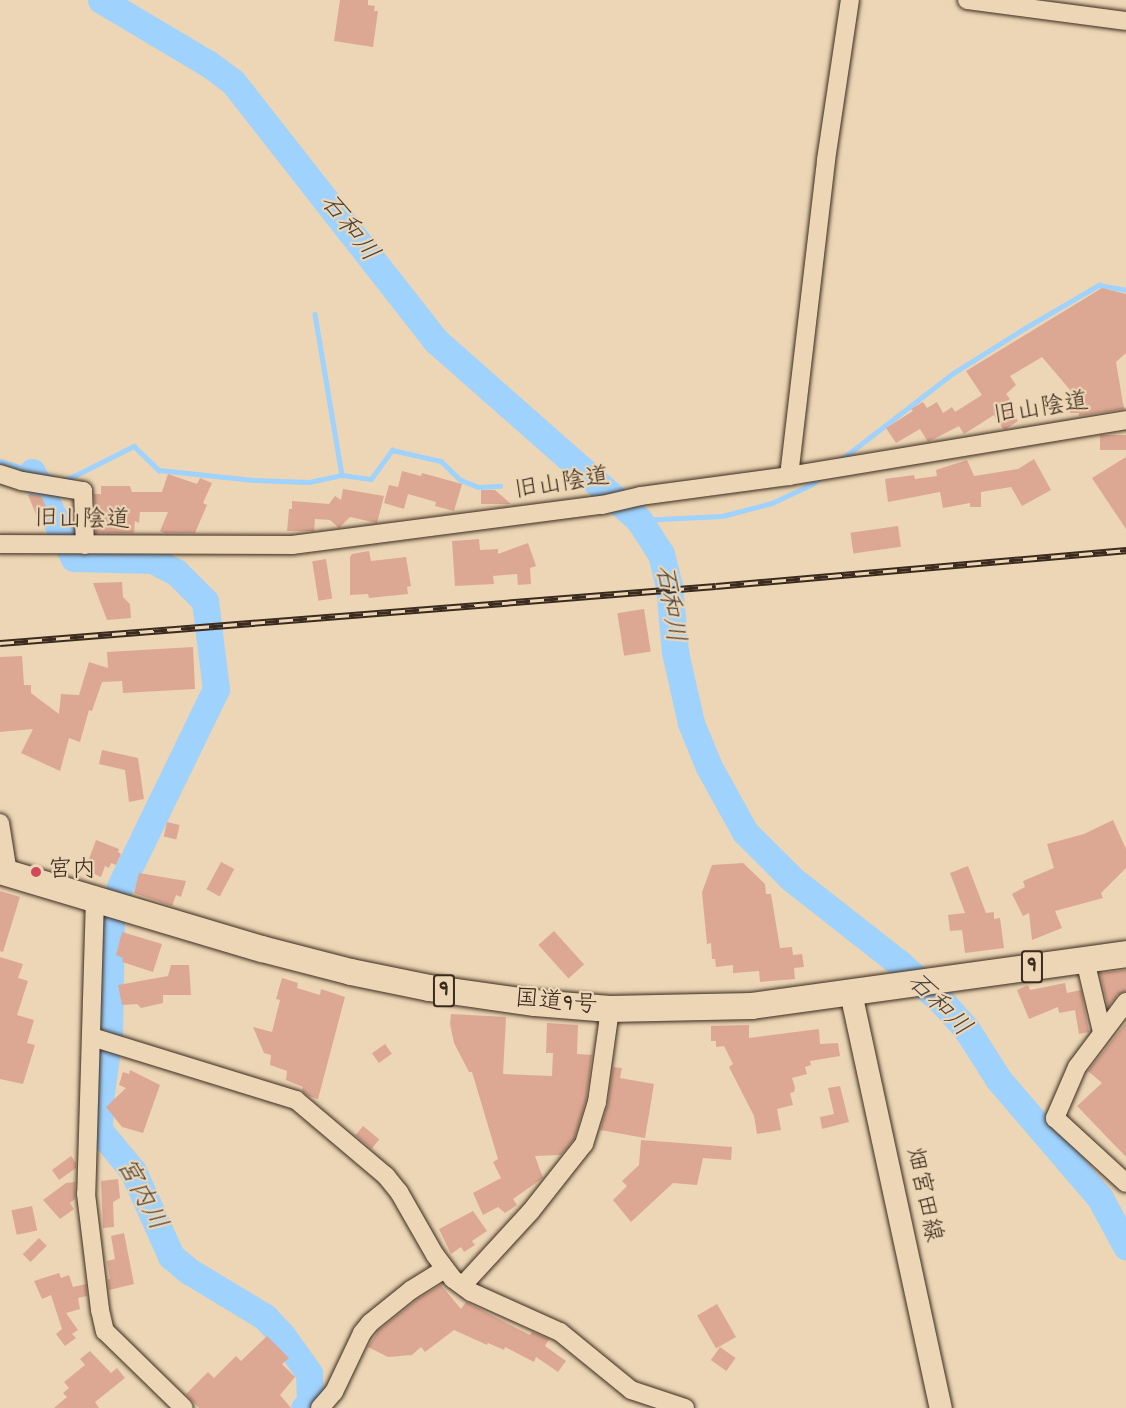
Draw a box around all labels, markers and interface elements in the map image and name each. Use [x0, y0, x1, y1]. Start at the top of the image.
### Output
water label: 石和川 [312, 189, 384, 269]
street label: 旧山陰道 [991, 388, 1091, 432]
street label: 旧山陰道 [512, 463, 612, 507]
street label: 旧山陰道 [34, 506, 130, 536]
water label: 石和川 [646, 563, 690, 645]
place label: 宮内 [48, 858, 96, 886]
marker: 宮内 [29, 865, 43, 879]
road number: 9 [1020, 948, 1044, 986]
water label: 石和川 [899, 967, 977, 1045]
road number: 9 [432, 972, 456, 1010]
street label: 国道9号 [513, 986, 599, 1022]
street label: 畑宮田線 [898, 1145, 946, 1245]
water label: 宮内川 [108, 1153, 172, 1237]

